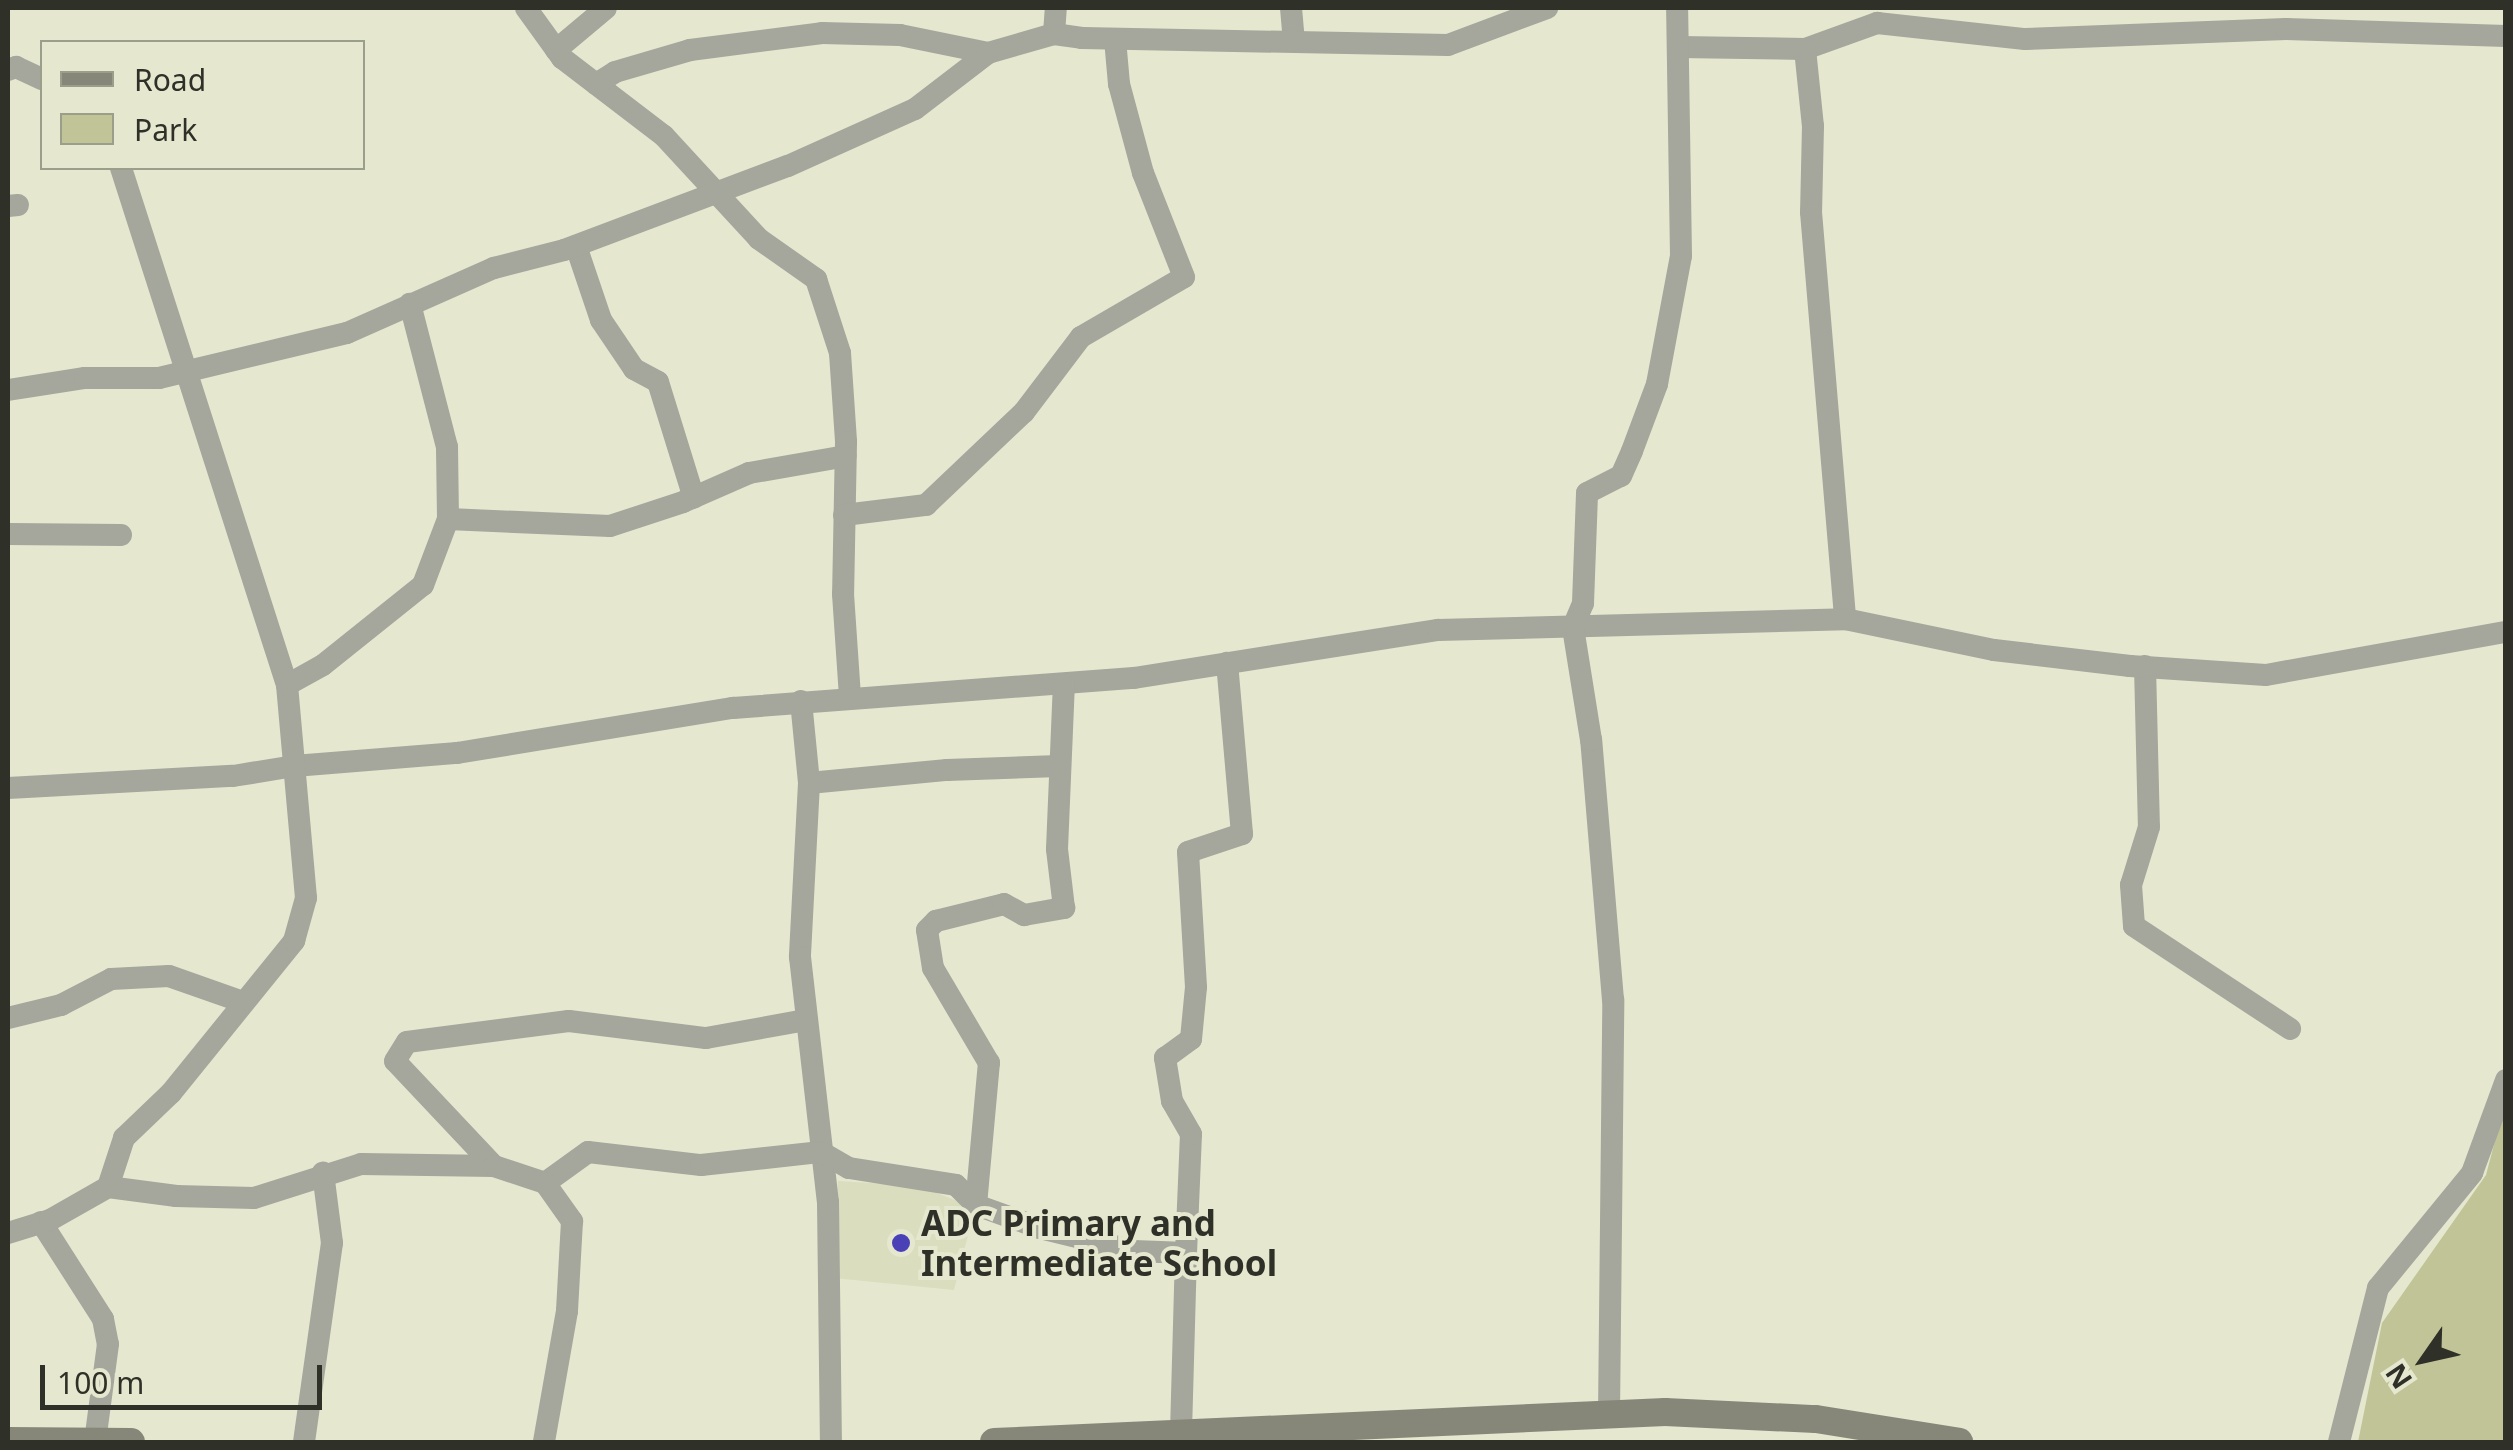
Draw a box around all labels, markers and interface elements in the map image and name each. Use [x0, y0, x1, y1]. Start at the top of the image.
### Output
legend [40, 40, 365, 170]
text: Road [134, 59, 206, 100]
text: Park [134, 109, 197, 150]
place label: ADC Primary and Intermediate School [921, 1202, 1277, 1284]
marker: ADC Primary and Intermediate School [890, 1232, 912, 1254]
north arrow [2373, 1310, 2473, 1410]
scale bar [45, 1345, 328, 1407]
text: N [2376, 1357, 2420, 1397]
text: 100 m [57, 1362, 144, 1403]

